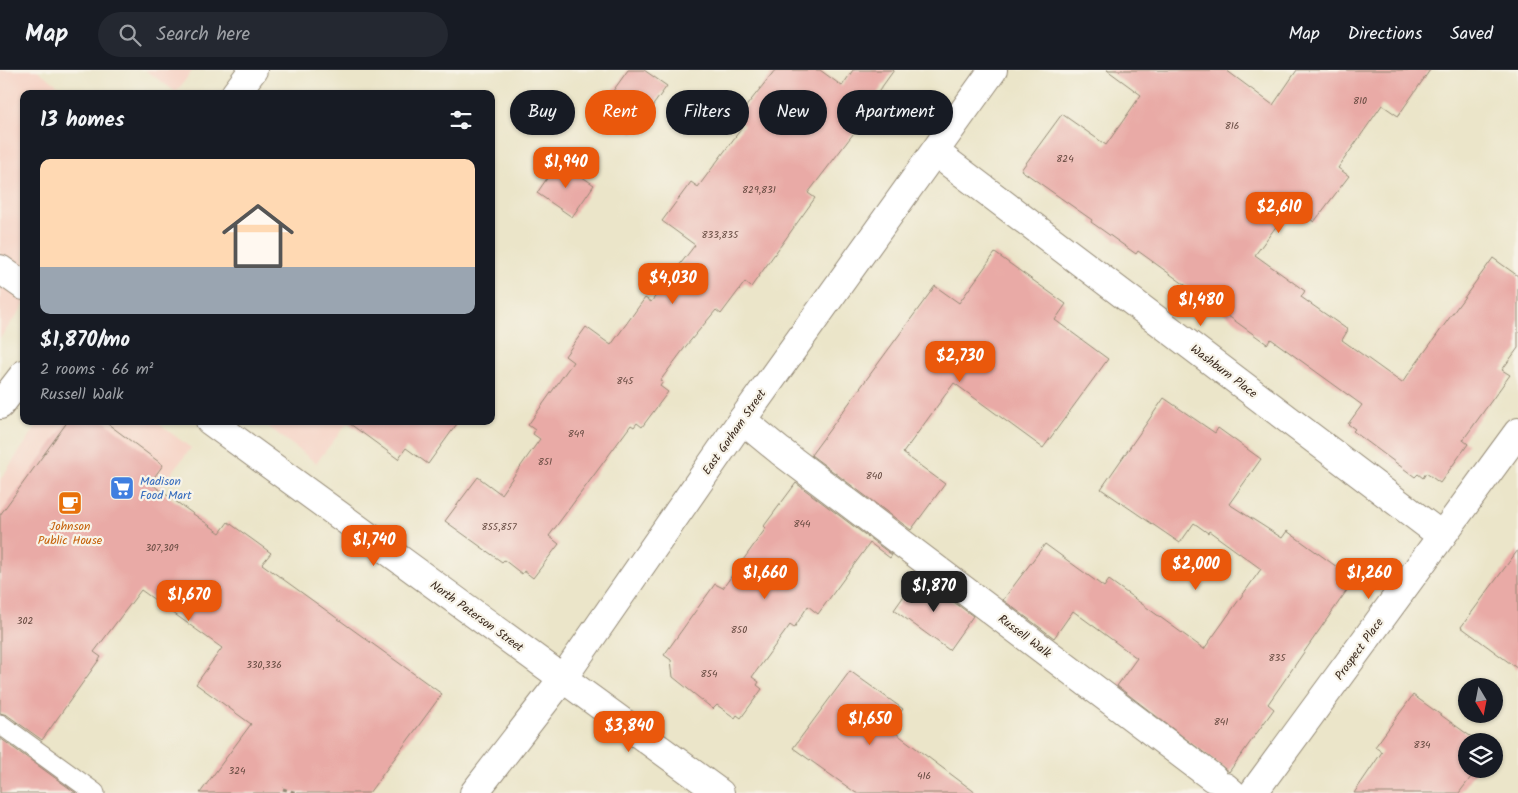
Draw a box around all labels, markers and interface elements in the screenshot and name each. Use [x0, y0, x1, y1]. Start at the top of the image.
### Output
search box [98, 12, 448, 57]
text: Map [25, 15, 68, 54]
text: Search here [156, 20, 250, 50]
text: Map [1288, 20, 1320, 49]
text: Directions [1348, 20, 1422, 49]
text: Saved [1450, 20, 1493, 49]
icon: search [116, 21, 144, 49]
chip: Buy [510, 90, 575, 135]
chip: Rent [585, 90, 656, 135]
chip: Filters [666, 90, 749, 135]
chip: New [759, 90, 827, 135]
chip: Apartment [837, 90, 953, 135]
house number: 810 [1353, 93, 1367, 109]
text: 13 homes [40, 104, 125, 137]
icon: filters [447, 106, 475, 134]
house number: 816 [1225, 118, 1239, 134]
pin: $1,940 [525, 146, 607, 189]
text: $1,940 [544, 150, 588, 175]
house number: 824 [1056, 151, 1074, 167]
house number: 829,831 [742, 182, 776, 198]
icon: home [213, 191, 303, 281]
pin: $2,610 [1238, 191, 1320, 234]
text: $2,610 [1257, 195, 1301, 220]
house number: 833,835 [702, 227, 739, 243]
pin: $4,030 [632, 262, 714, 305]
text: $4,030 [649, 266, 697, 291]
pin: $1,480 [1160, 284, 1242, 327]
text: $1,480 [1179, 288, 1223, 313]
text: $1,870/mo [40, 324, 130, 357]
pin: $2,730 [919, 340, 1001, 383]
street label: Washburn Place [1186, 340, 1262, 403]
text: $2,730 [936, 344, 984, 369]
text: 2 rooms · 66 m² [40, 357, 154, 382]
house number: 845 [617, 373, 634, 389]
text: Russell Walk [40, 382, 124, 407]
street label: East Gorham Street [698, 385, 771, 479]
house number: 849 [568, 426, 584, 442]
house number: 851 [538, 454, 552, 470]
house number: 840 [866, 468, 882, 484]
place label: Madison Food Mart [140, 472, 192, 505]
supermarket icon: Madison Food Mart [109, 475, 135, 501]
cafe icon: Johnson Public House [57, 490, 83, 516]
house number: 844 [793, 516, 811, 532]
place label: Johnson Public House [38, 517, 103, 550]
house number: 855,857 [481, 519, 517, 535]
pin: $1,740 [333, 524, 415, 567]
text: $1,740 [353, 528, 395, 553]
house number: 307,309 [145, 540, 179, 556]
pin: $2,000 [1155, 548, 1237, 591]
text: $2,000 [1172, 552, 1220, 577]
pin: $1,660 [724, 558, 806, 600]
pin: $1,260 [1328, 558, 1410, 600]
text: $1,660 [743, 561, 787, 586]
text: $1,260 [1347, 561, 1391, 586]
pin: $1,870 [893, 570, 975, 613]
text: $1,870 [912, 574, 956, 599]
street label: North Paterson Street [426, 576, 528, 657]
pin: $1,670 [148, 580, 230, 622]
text: $1,670 [168, 583, 210, 608]
street label: Russell Walk [994, 610, 1056, 663]
house number: 302 [17, 613, 33, 629]
street label: Prospect Place [1330, 614, 1389, 684]
house number: 850 [731, 622, 747, 638]
house number: 835 [1268, 650, 1286, 666]
house number: 330,336 [246, 657, 282, 673]
house number: 854 [701, 666, 718, 682]
north arrow [1458, 678, 1502, 722]
map controls [1458, 678, 1503, 778]
pin: $1,650 [829, 704, 911, 746]
text: $1,650 [848, 707, 892, 732]
pin: $3,840 [588, 710, 670, 753]
text: $3,840 [605, 714, 653, 739]
house number: 841 [1214, 714, 1228, 730]
button: layers [1458, 733, 1503, 778]
house number: 834 [1413, 737, 1431, 753]
house number: 324 [228, 763, 246, 779]
house number: 416 [917, 768, 931, 784]

